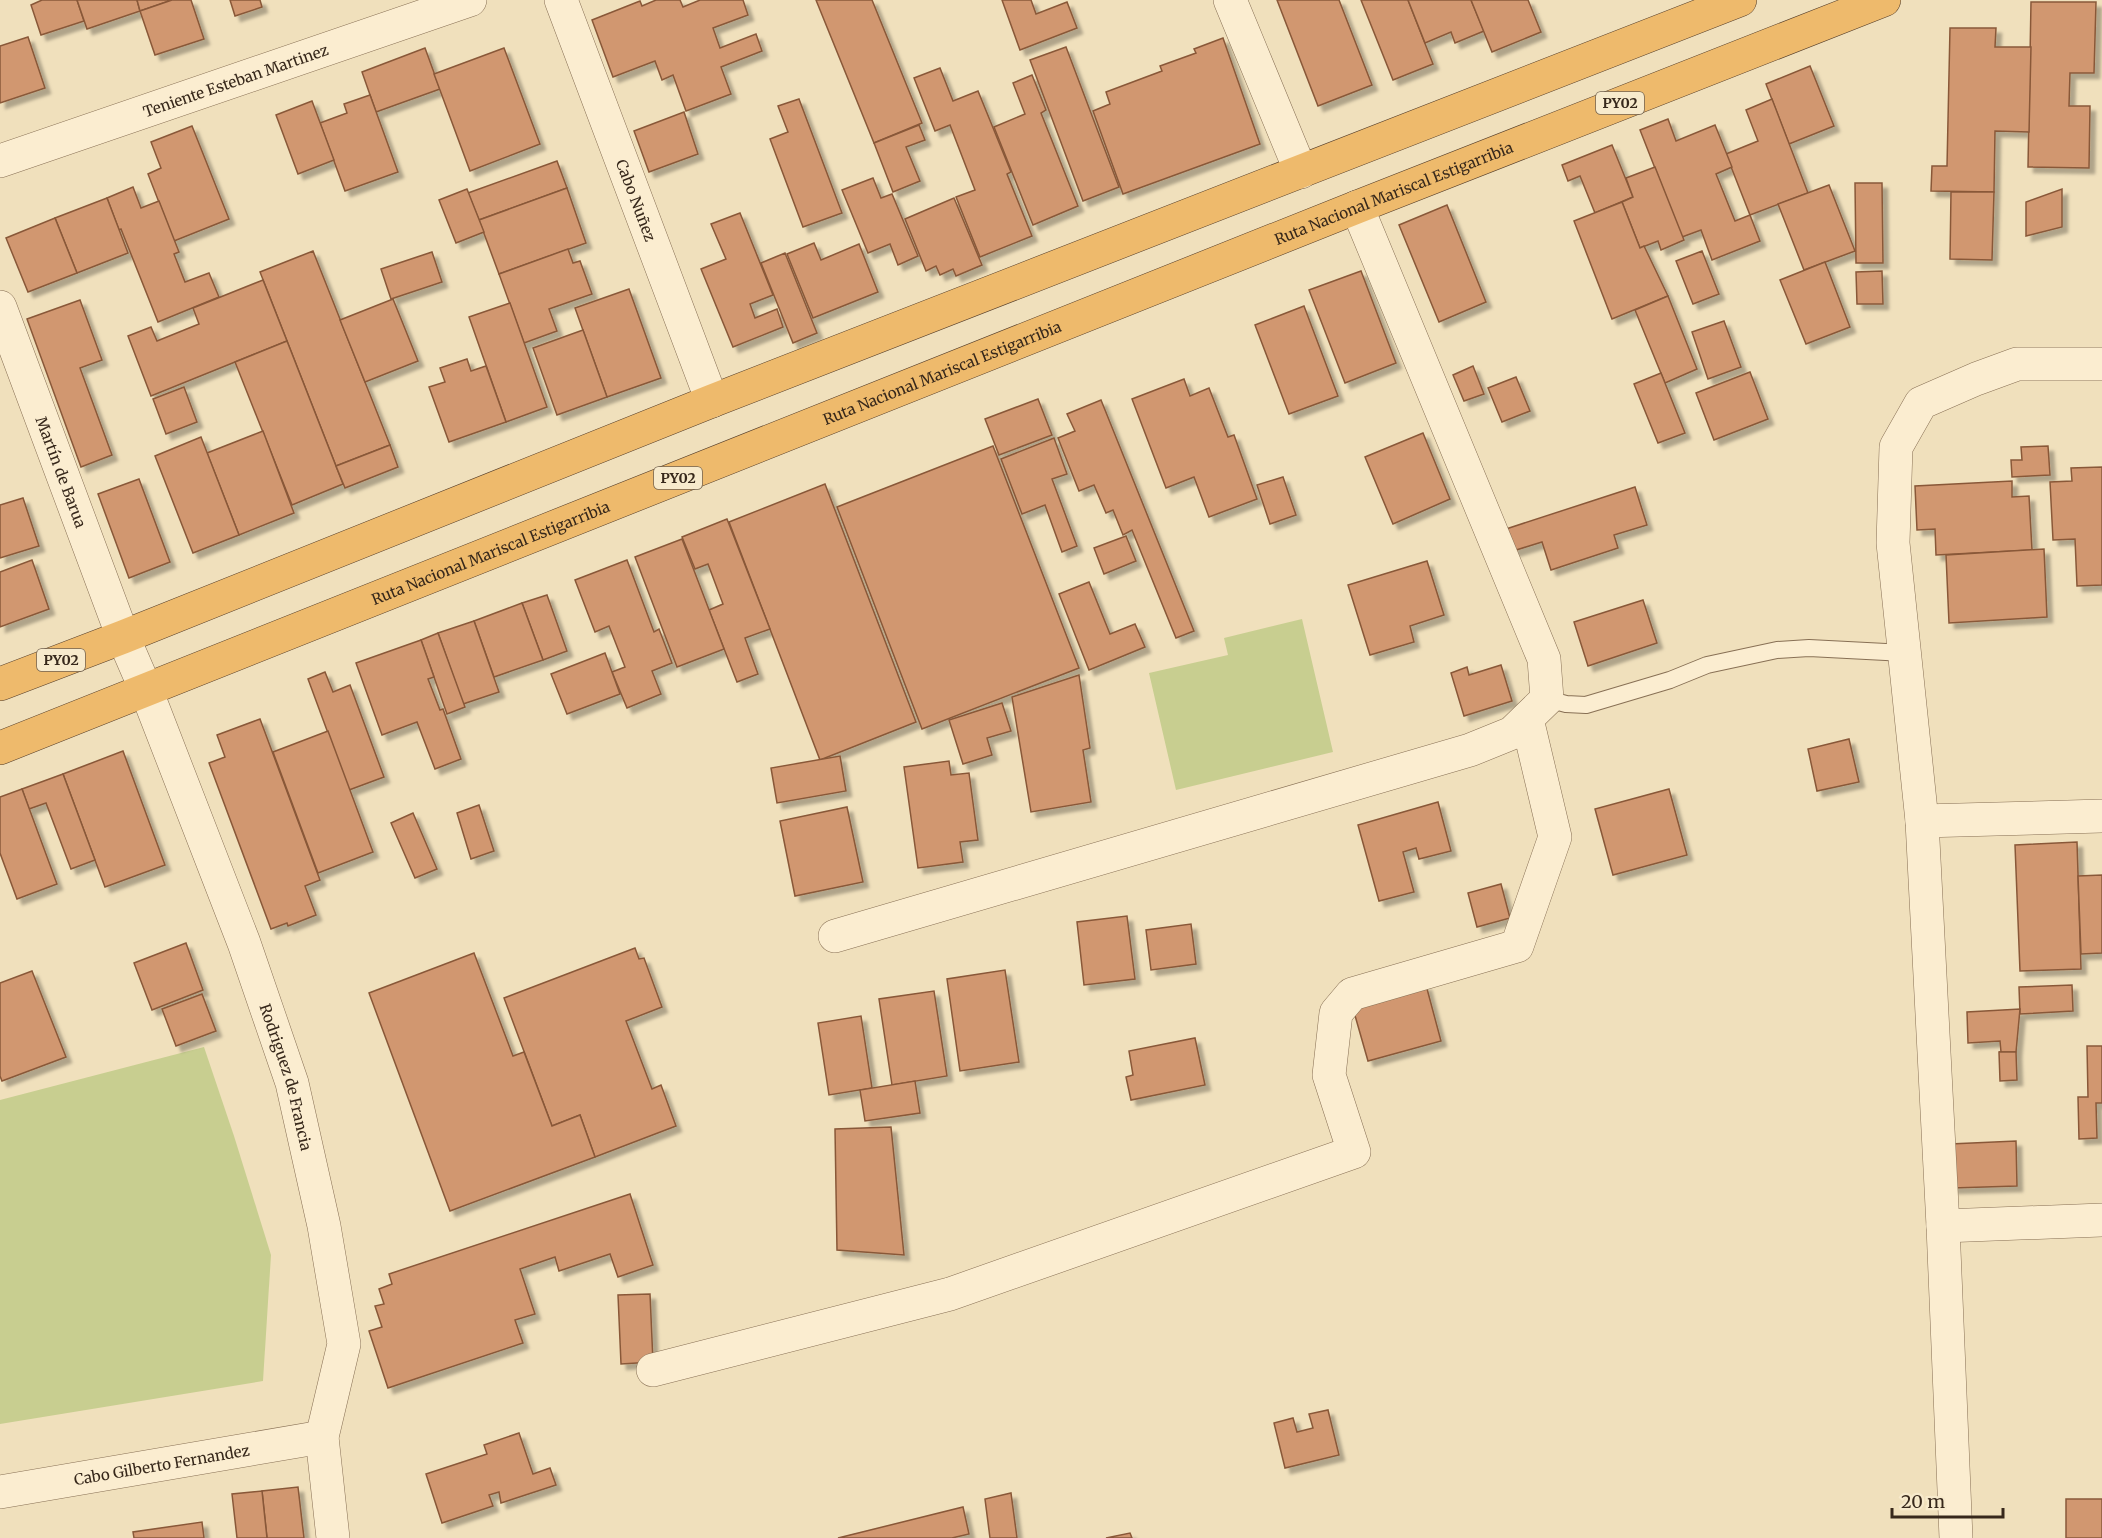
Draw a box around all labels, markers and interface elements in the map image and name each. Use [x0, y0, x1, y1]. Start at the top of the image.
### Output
street label: Teniente Esteban Martinez [140, 40, 331, 121]
road number: PY02 [1596, 92, 1644, 114]
street label: Ruta Nacional Mariscal Estigarribia [1271, 137, 1516, 249]
street label: Cabo Nuñez [612, 157, 660, 244]
street label: Ruta Nacional Mariscal Estigarribia [820, 316, 1064, 429]
street label: Martín de Barua [32, 414, 91, 530]
road number: PY02 [654, 467, 702, 489]
street label: Ruta Nacional Mariscal Estigarribia [369, 496, 612, 608]
road number: PY02 [37, 649, 85, 671]
street label: Rodriguez de Francia [256, 1001, 316, 1152]
street label: Cabo Gilberto Fernandez [72, 1440, 251, 1489]
scale bar [1892, 1481, 2003, 1519]
text: 20 m [1901, 1490, 1945, 1513]

